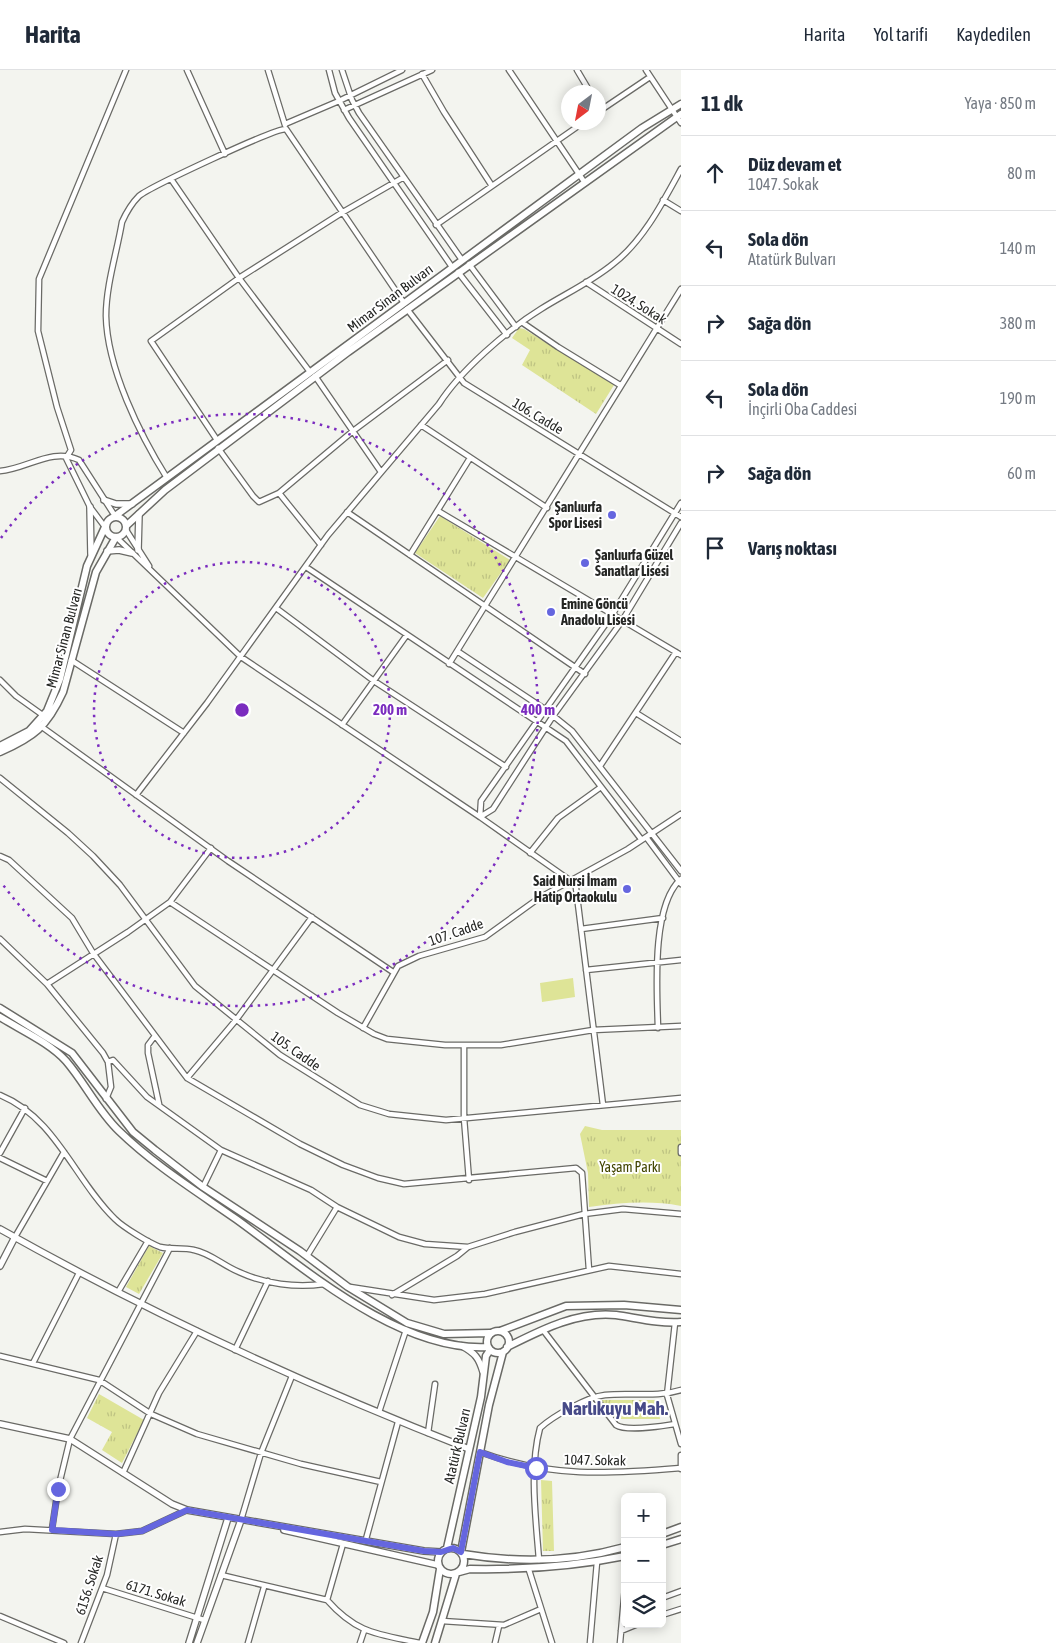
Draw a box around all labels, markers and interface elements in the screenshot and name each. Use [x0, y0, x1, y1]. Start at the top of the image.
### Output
text: Harita [25, 21, 81, 48]
text: Harita [804, 24, 845, 45]
text: Yol tarifi [873, 24, 928, 45]
text: Kaydedilen [956, 24, 1031, 45]
north arrow [561, 85, 606, 130]
text: 11 dk [701, 91, 743, 115]
text: Yaya · 850 m [964, 94, 1036, 112]
text: Düz devam et [748, 153, 842, 175]
icon: ahead [701, 159, 729, 187]
text: 80 m [1007, 164, 1036, 182]
text: 1047. Sokak [748, 175, 819, 193]
text: Sola dön [748, 228, 809, 250]
icon: left [701, 234, 729, 262]
text: 140 m [1000, 239, 1036, 257]
text: Atatürk Bulvarı [748, 250, 836, 268]
street label: Mimar Sinan Bulvarı [344, 261, 436, 335]
street label: 1024. Sokak [608, 281, 670, 327]
icon: right [701, 309, 729, 337]
text: Sağa dön [748, 312, 811, 334]
text: 380 m [1000, 314, 1036, 332]
text: Sola dön [748, 378, 809, 400]
icon: left [701, 384, 729, 412]
text: 190 m [1000, 389, 1036, 407]
street label: 106. Cadde [510, 395, 566, 437]
text: İnçirli Oba Caddesi [748, 400, 857, 418]
icon: right [701, 459, 729, 487]
text: Sağa dön [748, 462, 811, 484]
text: 60 m [1007, 464, 1036, 482]
place label: Şanlıurfa Spor Lisesi [549, 499, 602, 531]
marker: Şanlıurfa Spor Lisesi [606, 509, 618, 521]
icon: arrive [701, 534, 729, 562]
text: Varış noktası [748, 537, 837, 559]
place label: Şanlıurfa Güzel Sanatlar Lisesi [595, 547, 674, 579]
marker: Şanlıurfa Güzel Sanatlar Lisesi [579, 557, 591, 569]
street label: Mimar Sinan Bulvarı [43, 586, 85, 690]
place label: Emine Göncü Anadolu Lisesi [560, 596, 635, 628]
marker: Emine Göncü Anadolu Lisesi [545, 606, 557, 618]
centre of rings [233, 701, 251, 719]
text: 200 m [373, 701, 407, 718]
text: 400 m [520, 701, 555, 718]
place label: Said Nursi İmam Hatip Ortaokulu [533, 872, 617, 905]
marker: Said Nursi İmam Hatip Ortaokulu [621, 883, 633, 895]
street label: 107. Cadde [427, 915, 485, 949]
street label: 105. Cadde [268, 1028, 324, 1074]
park label: Yaşam Parkı [599, 1159, 661, 1175]
district label: Narlıkuyu Mah. [562, 1397, 669, 1419]
street label: Atatürk Bulvarı [441, 1407, 473, 1485]
street label: 1047. Sokak [564, 1451, 626, 1469]
route start [525, 1457, 548, 1480]
route end [47, 1478, 70, 1501]
map controls [621, 1493, 666, 1628]
button: + [621, 1493, 666, 1538]
button: − [621, 1538, 666, 1583]
street label: 6156. Sokak [72, 1553, 106, 1617]
street label: 6171. Sokak [124, 1576, 188, 1610]
button: layers [621, 1583, 666, 1628]

